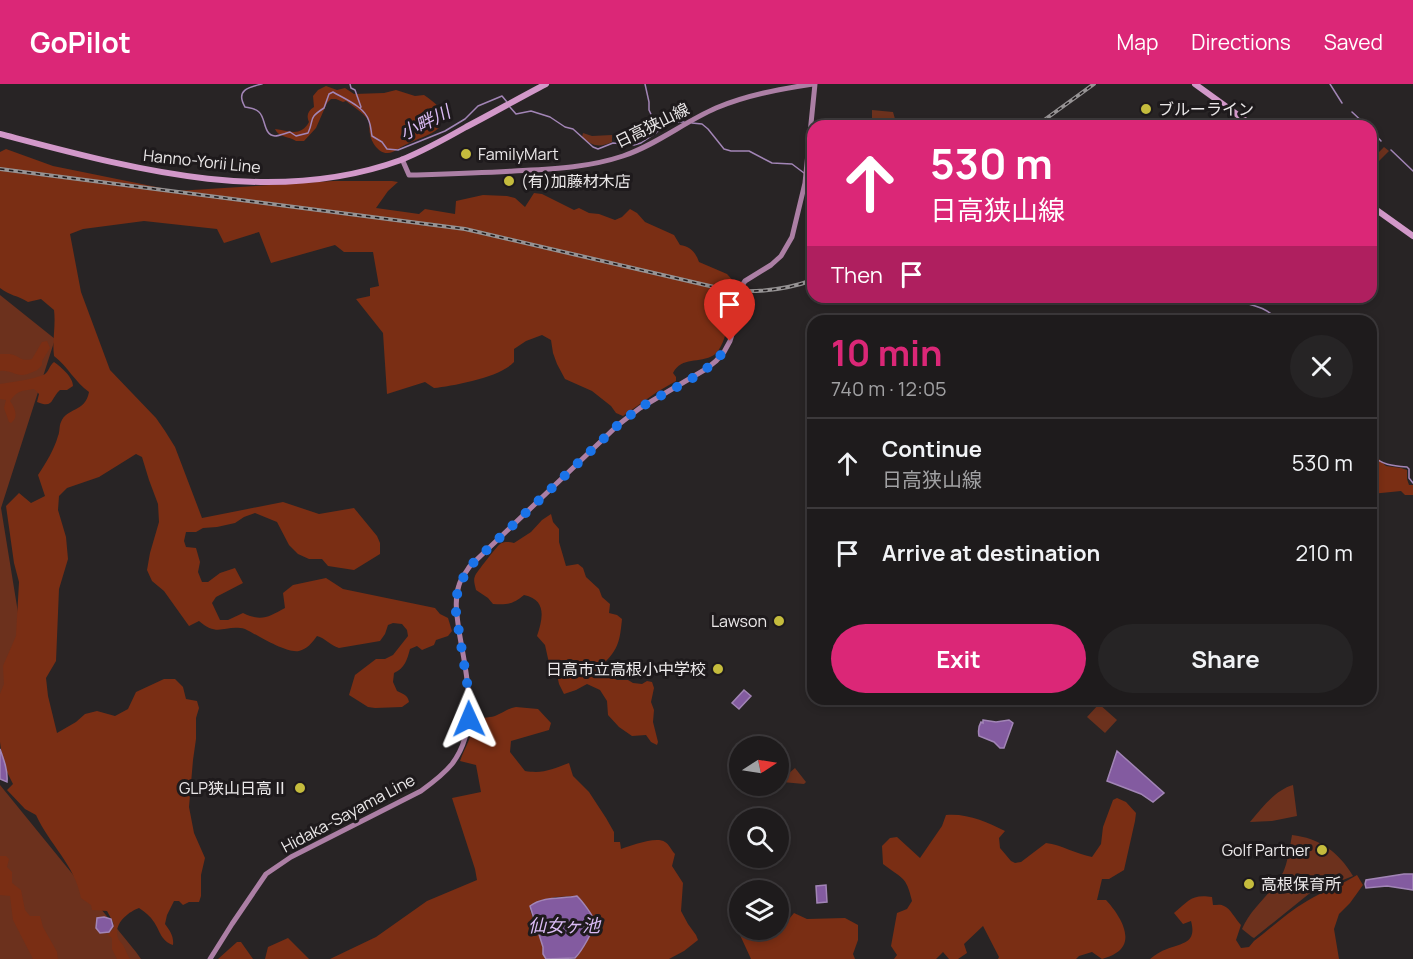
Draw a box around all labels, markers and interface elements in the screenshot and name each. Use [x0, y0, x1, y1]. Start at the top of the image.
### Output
text: GoPilot [30, 23, 131, 61]
text: Map [1117, 28, 1158, 56]
text: Directions [1191, 28, 1291, 56]
text: Saved [1324, 28, 1383, 56]
water label: 小畔川 [395, 98, 456, 145]
street label: 日高狭山線 [611, 98, 693, 152]
place label: ブルーライン [1158, 98, 1254, 120]
marker: ブルーライン [1139, 102, 1153, 116]
text: 530 m [930, 134, 1053, 192]
place label: FamilyMart [478, 143, 559, 165]
street label: Hanno-Yorii Line [142, 144, 262, 178]
icon: ahead [831, 144, 909, 222]
marker: FamilyMart [459, 147, 473, 161]
place label: (有)加藤材木店 [521, 170, 631, 192]
marker: (有)加藤材木店 [502, 174, 516, 188]
text: 日高狭山線 [930, 191, 1065, 228]
icon: arrive [895, 258, 928, 291]
text: Then [831, 260, 883, 290]
pin [704, 279, 755, 341]
icon: arrive [713, 288, 746, 321]
text: 10 min [831, 328, 943, 377]
button: close [1290, 335, 1353, 398]
text: 740 m · 12:05 [831, 375, 947, 402]
text: Continue [882, 434, 982, 464]
icon: ahead [831, 447, 864, 480]
text: 530 m [1292, 448, 1353, 478]
text: 日高狭山線 [882, 466, 982, 493]
icon: arrive [831, 537, 864, 570]
text: Arrive at destination [882, 538, 1100, 568]
text: 210 m [1295, 538, 1353, 568]
place label: Lawson [711, 610, 767, 632]
marker: Lawson [772, 614, 786, 628]
button: Exit [831, 624, 1086, 693]
button: Share [1098, 624, 1353, 693]
place label: 日高市立高根小中学校 [546, 658, 706, 680]
marker: 日高市立高根小中学校 [711, 662, 725, 676]
position arrow [437, 687, 501, 751]
north arrow [729, 736, 789, 796]
map controls [729, 736, 789, 940]
street label: Hidaka-Sayama Line [277, 768, 419, 858]
place label: GLP狭山日高Ⅱ [179, 777, 288, 799]
marker: GLP狭山日高Ⅱ [293, 781, 307, 795]
button: search [729, 808, 789, 868]
place label: Golf Partner [1222, 839, 1310, 861]
marker: Golf Partner [1315, 843, 1329, 857]
place label: 高根保育所 [1261, 873, 1341, 895]
marker: 高根保育所 [1242, 877, 1256, 891]
button: layers [729, 880, 789, 940]
water label: 仙女ヶ池 [528, 913, 602, 937]

